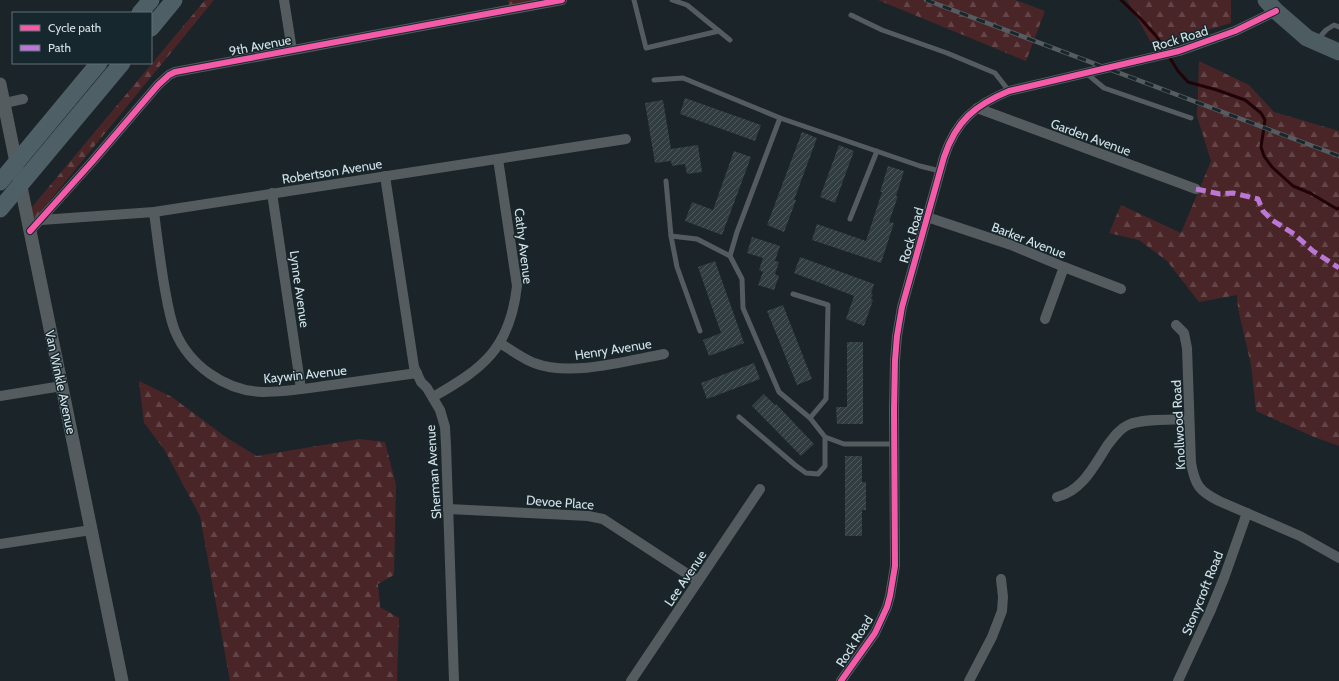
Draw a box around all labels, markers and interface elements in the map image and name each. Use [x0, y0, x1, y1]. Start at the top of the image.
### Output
legend [12, 12, 152, 64]
text: Cycle path [48, 20, 101, 35]
street label: Rock Road [1150, 22, 1210, 54]
street label: 9th Avenue [228, 31, 293, 59]
text: Path [48, 40, 71, 55]
street label: Garden Avenue [1049, 115, 1134, 159]
street label: Robertson Avenue [281, 155, 383, 187]
street label: Rock Road [895, 205, 927, 265]
street label: Cathy Avenue [511, 207, 537, 285]
street label: Barker Avenue [989, 218, 1069, 262]
street label: Lynne Avenue [287, 250, 313, 329]
street label: Van Winkle Avenue [42, 329, 80, 436]
street label: Henry Avenue [573, 335, 653, 363]
street label: Kaywin Avenue [263, 362, 348, 386]
street label: Knollwood Road [1168, 380, 1188, 470]
street label: Sherman Avenue [422, 424, 444, 520]
street label: Devoe Place [525, 492, 595, 512]
street label: Lee Avenue [661, 547, 710, 609]
street label: Stonycroft Road [1178, 549, 1226, 637]
street label: Rock Road [832, 612, 876, 670]

